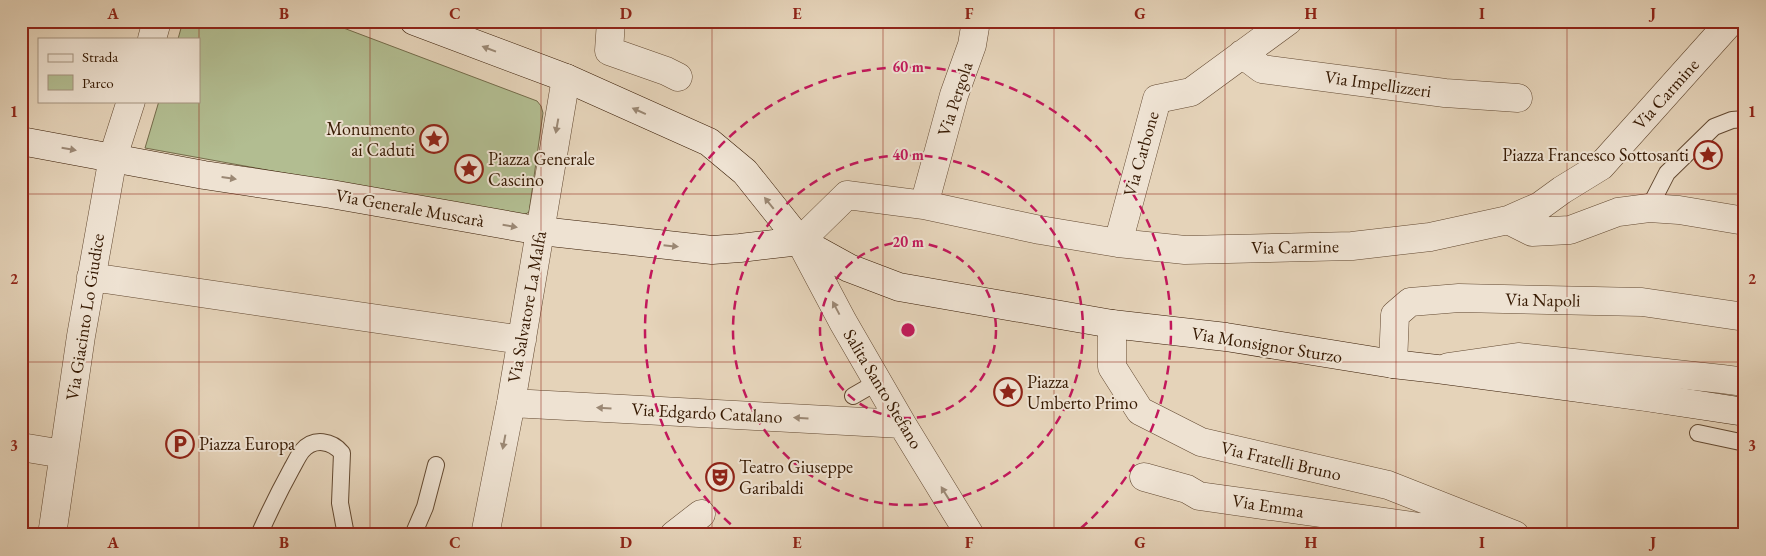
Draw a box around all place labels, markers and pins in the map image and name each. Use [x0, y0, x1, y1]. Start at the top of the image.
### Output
place label: Monumento ai Caduti [326, 117, 416, 161]
place icon: Monumento ai Caduti [419, 124, 449, 154]
place icon: Piazza Francesco Sottosanti [1693, 140, 1723, 170]
place label: Piazza Francesco Sottosanti [1502, 143, 1690, 166]
place label: Piazza Generale Cascino [488, 147, 595, 191]
place icon: Piazza Generale Cascino [454, 154, 484, 184]
centre of rings [899, 321, 917, 339]
place label: Piazza Umberto Primo [1027, 370, 1138, 414]
place icon: Piazza Umberto Primo [993, 377, 1023, 407]
parking icon: Piazza Europa [165, 429, 195, 459]
place label: Piazza Europa [199, 432, 296, 455]
place label: Teatro Giuseppe Garibaldi [739, 455, 853, 499]
theatre icon: Teatro Giuseppe Garibaldi [705, 462, 735, 492]

